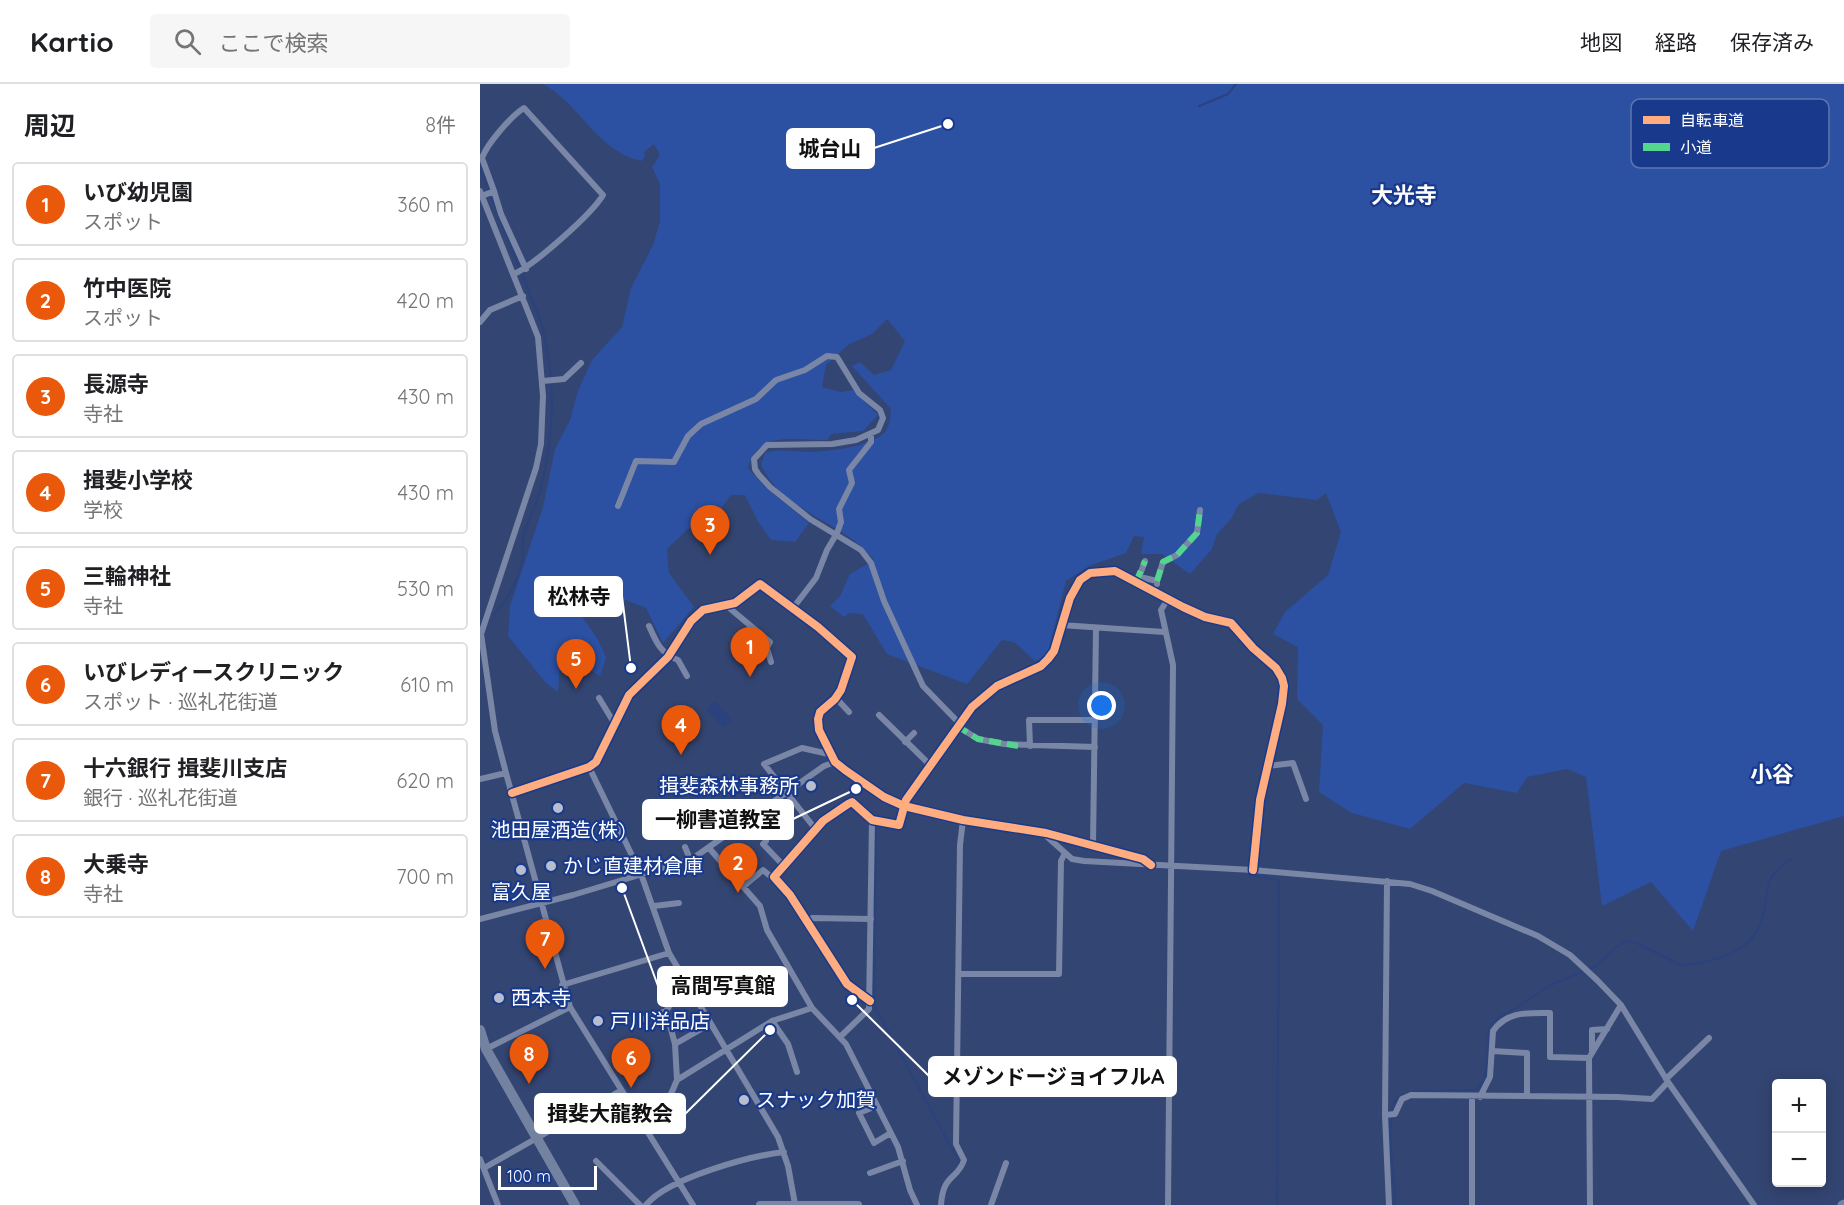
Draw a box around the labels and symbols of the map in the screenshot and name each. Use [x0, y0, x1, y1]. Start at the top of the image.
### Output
legend [1631, 99, 1829, 168]
text: 自転車道 [1680, 110, 1744, 130]
callout: 城台山 [787, 129, 874, 168]
text: 城台山 [799, 135, 862, 161]
text: 小道 [1680, 137, 1712, 157]
district label: 大光寺 [1371, 181, 1437, 209]
pin: 3 [690, 506, 730, 555]
callout: 松林寺 [535, 577, 622, 616]
text: 松林寺 [548, 583, 611, 609]
pin: 1 [730, 628, 770, 677]
pin: 5 [556, 640, 596, 689]
your location [1087, 691, 1116, 720]
pin: 4 [662, 706, 700, 755]
district label: 小谷 [1750, 760, 1794, 788]
place label: 揖斐森林事務所 [659, 773, 799, 798]
marker: 揖斐森林事務所 [804, 779, 818, 793]
callout: 一柳書道教室 [643, 800, 793, 839]
marker: 池田屋酒造(株) [551, 801, 565, 815]
text: 一柳書道教室 [655, 806, 781, 832]
place label: 池田屋酒造(株) [491, 817, 625, 842]
pin: 2 [718, 844, 758, 893]
place label: かじ直建材倉庫 [563, 853, 703, 878]
marker: かじ直建材倉庫 [544, 859, 558, 873]
marker: 富久屋 [514, 863, 528, 877]
place label: 富久屋 [491, 879, 551, 904]
pin: 7 [526, 920, 564, 969]
callout: 高間写真館 [658, 967, 787, 1006]
text: 高間写真館 [671, 972, 776, 998]
place label: 西本寺 [511, 985, 571, 1010]
marker: 西本寺 [492, 991, 506, 1005]
place label: 戸川洋品店 [610, 1008, 710, 1033]
marker: 戸川洋品店 [591, 1014, 605, 1028]
pin: 8 [509, 1034, 548, 1084]
pin: 6 [612, 1038, 650, 1088]
callout: メゾンドージョイフルA [929, 1057, 1176, 1096]
text: メゾンドージョイフルA [942, 1063, 1165, 1089]
place label: スナック加賀 [756, 1087, 876, 1112]
marker: スナック加賀 [737, 1093, 751, 1107]
callout: 揖斐大龍教会 [535, 1094, 685, 1133]
text: 揖斐大龍教会 [547, 1100, 673, 1126]
scale bar [498, 1163, 597, 1190]

